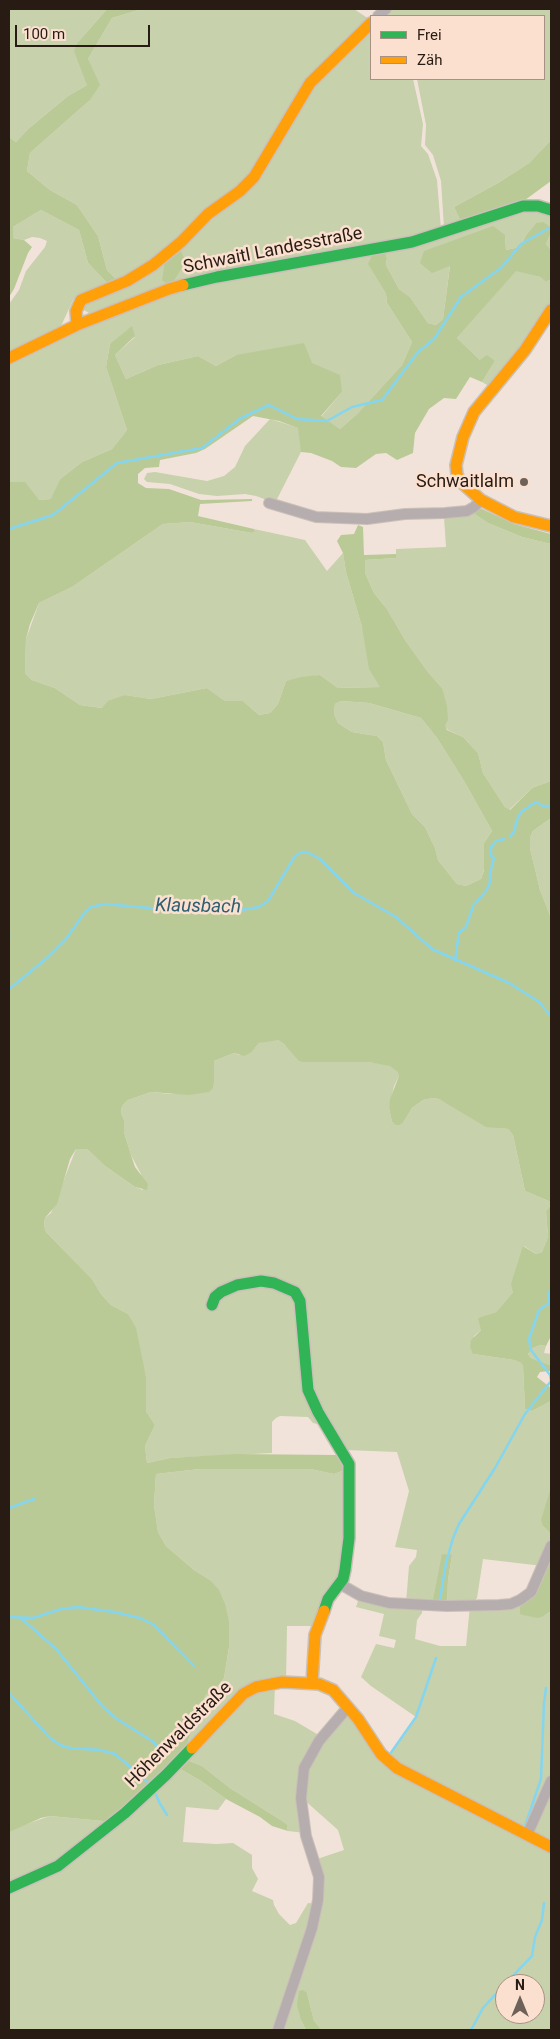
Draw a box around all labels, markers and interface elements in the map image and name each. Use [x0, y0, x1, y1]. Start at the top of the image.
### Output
scale bar [18, 15, 152, 47]
legend [370, 15, 545, 80]
text: 100 m [23, 25, 65, 43]
text: Frei [417, 26, 442, 44]
text: Zäh [417, 51, 442, 69]
street label: Schwaitl Landesstraße [182, 223, 364, 279]
place label: Schwaitlalm [416, 471, 514, 493]
marker: Schwaitlalm [518, 476, 530, 488]
water label: Klausbach [155, 895, 241, 919]
street label: Höhenwaldstraße [121, 1677, 237, 1793]
north arrow [495, 1974, 545, 2024]
text: N [515, 1977, 525, 1993]

